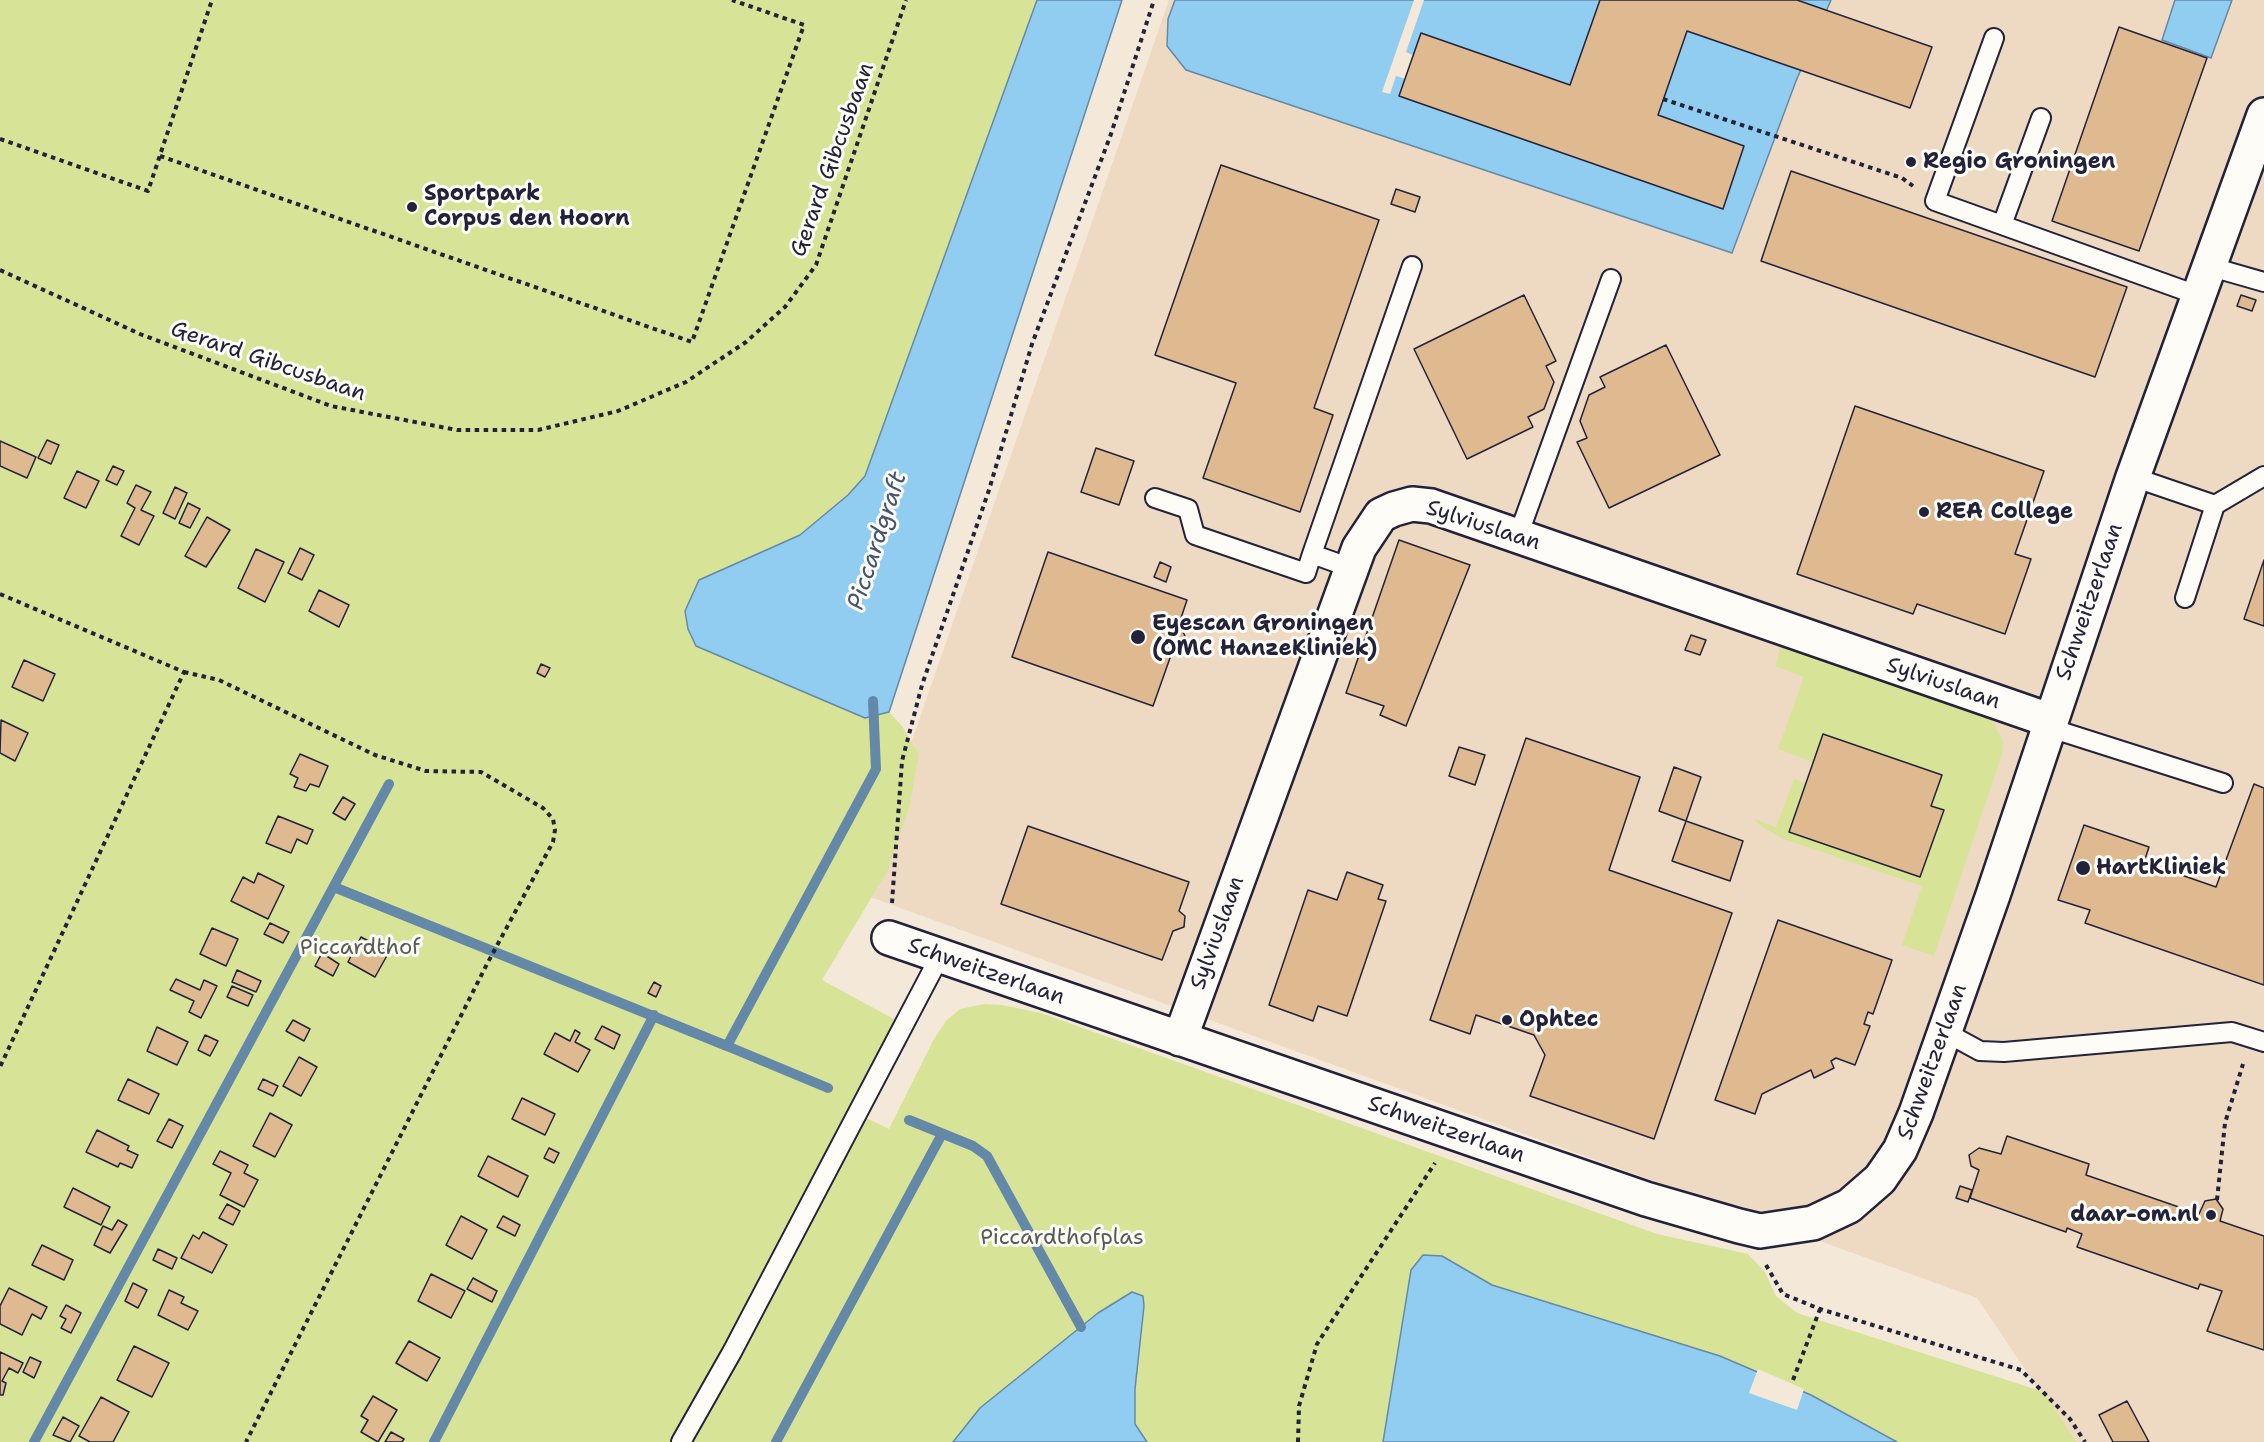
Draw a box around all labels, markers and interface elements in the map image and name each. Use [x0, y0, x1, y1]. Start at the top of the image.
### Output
street label: Gerard Gibcusbaan [786, 59, 880, 261]
place label: Regio Groningen [1923, 149, 2115, 175]
marker: Regio Groningen [1904, 155, 1918, 169]
place label: Sportpark Corpus den Hoorn [424, 181, 630, 232]
marker: Sportpark Corpus den Hoorn [405, 200, 419, 214]
street label: Gerard Gibcusbaan [167, 316, 369, 408]
water label: Piccardgraft [842, 468, 914, 614]
street label: Sylviuslaan [1423, 495, 1543, 557]
place label: REA College [1936, 499, 2073, 525]
marker: REA College [1917, 505, 1931, 519]
street label: Schweitzerlaan [2051, 520, 2129, 684]
place label: Eyescan Groningen (OMC HanzeKliniek) [1152, 611, 1377, 662]
marker: Eyescan Groningen (OMC HanzeKliniek) [1129, 628, 1147, 646]
street label: Sylviuslaan [1883, 652, 2003, 716]
place label: HartKliniek [2096, 855, 2226, 881]
marker: HartKliniek [2074, 859, 2092, 877]
street label: Sylviuslaan [1185, 873, 1251, 993]
street label: Schweitzerlaan [904, 933, 1068, 1011]
park label: Piccardthof [300, 935, 420, 961]
street label: Schweitzerlaan [1893, 980, 1973, 1144]
place label: Ophtec [1519, 1007, 1599, 1033]
marker: Ophtec [1500, 1013, 1514, 1027]
street label: Schweitzerlaan [1364, 1091, 1528, 1169]
place label: daar-om.nl [2070, 1202, 2199, 1228]
marker: daar-om.nl [2204, 1208, 2218, 1222]
park label: Piccardthofplas [980, 1225, 1144, 1251]

